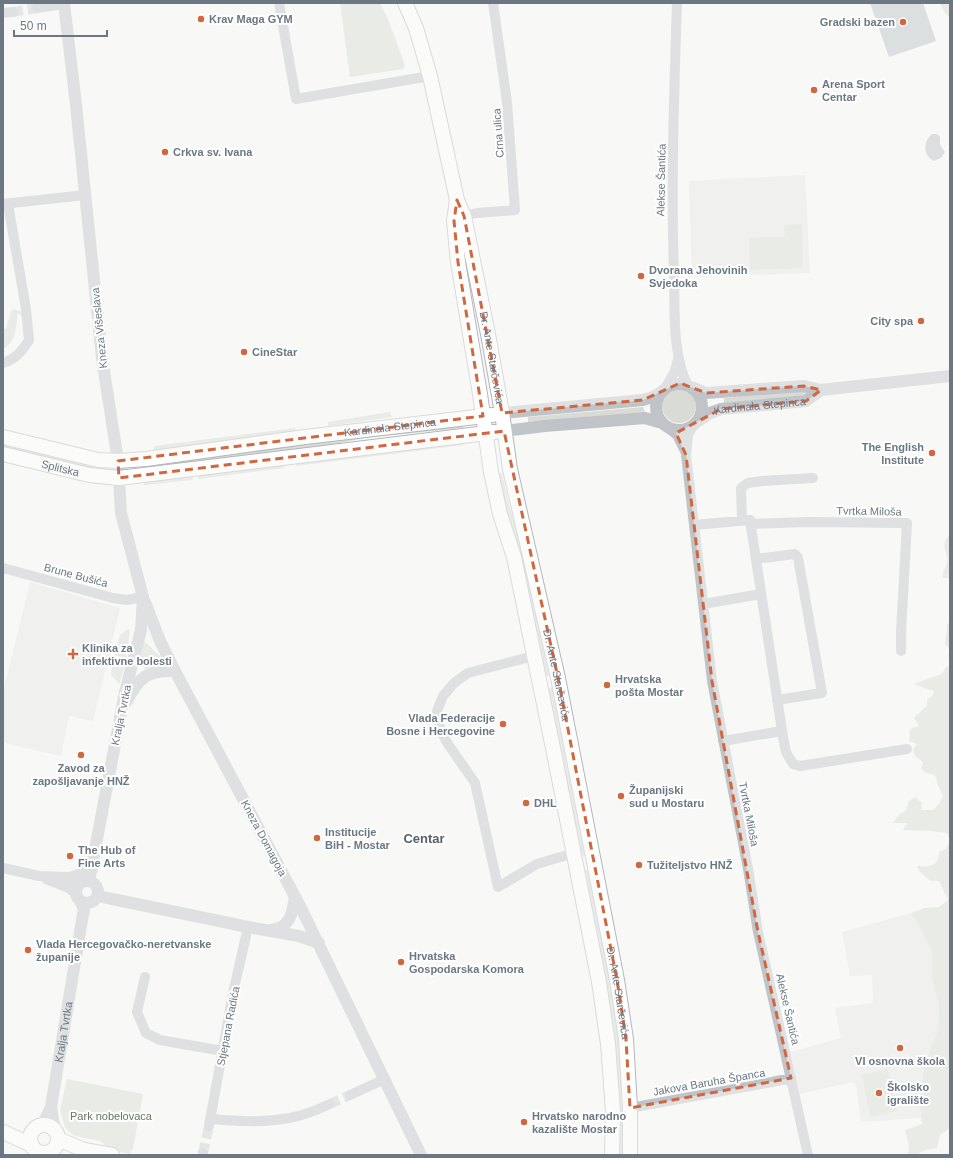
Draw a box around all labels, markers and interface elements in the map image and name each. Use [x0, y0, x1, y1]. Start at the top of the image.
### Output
scale bar [14, 12, 107, 38]
place label: Krav Maga GYM [209, 13, 293, 25]
marker: Krav Maga GYM [196, 14, 206, 24]
place label: Gradski bazen [820, 16, 895, 28]
marker: Gradski bazen [898, 17, 908, 27]
text: 50 m [20, 19, 47, 33]
place label: Arena Sport Centar [822, 78, 885, 103]
marker: Arena Sport Centar [809, 85, 819, 95]
street label: Crna ulica [490, 107, 506, 158]
street label: Alekse Šantića [654, 143, 668, 216]
place label: Crkva sv. Ivana [173, 146, 253, 158]
marker: Crkva sv. Ivana [160, 147, 170, 157]
place label: Dvorana Jehovinih Svjedoka [649, 264, 748, 289]
marker: Dvorana Jehovinih Svjedoka [636, 271, 646, 281]
street label: Kneza Višeslava [89, 286, 109, 369]
street label: Dr. Ante Starčevića [478, 310, 506, 406]
place label: City spa [870, 315, 914, 327]
marker: City spa [916, 316, 926, 326]
place label: CineStar [252, 346, 298, 358]
marker: CineStar [239, 347, 249, 357]
street label: Kardinala Stepinca [712, 395, 807, 417]
street label: Kardinala Stepinca [343, 416, 438, 438]
place label: The English Institute [862, 441, 924, 466]
marker: The English Institute [927, 448, 937, 458]
street label: Splitska [40, 458, 81, 479]
street label: Tvrtka Miloša [836, 504, 903, 518]
street label: Brune Bušića [43, 561, 110, 589]
street label: Dr. Ante Starčevića [541, 628, 572, 723]
place label: Klinika za infektivne bolesti [82, 642, 172, 667]
marker: Klinika za infektivne bolesti [67, 648, 79, 660]
place label: Hrvatska pošta Mostar [615, 673, 684, 698]
marker: Hrvatska pošta Mostar [602, 680, 612, 690]
street label: Kralja Tvrtka [109, 683, 133, 746]
place label: Vlada Federacije Bosne i Hercegovine [386, 712, 495, 737]
marker: Vlada Federacije Bosne i Hercegovine [498, 719, 508, 729]
marker: Zavod za zapošljavanje HNŽ [76, 750, 86, 760]
place label: Zavod za zapošljavanje HNŽ [32, 762, 130, 787]
street label: Tvrtka Miloša [737, 781, 761, 848]
place label: Županijski sud u Mostaru [629, 784, 704, 809]
marker: Županijski sud u Mostaru [616, 791, 626, 801]
place label: DHL [534, 797, 557, 809]
street label: Kneza Domagoja [239, 798, 290, 879]
marker: DHL [521, 798, 531, 808]
place label: Institucije BiH - Mostar [325, 826, 391, 851]
district label: Centar [403, 831, 445, 846]
marker: Institucije BiH - Mostar [312, 833, 322, 843]
place label: The Hub of Fine Arts [78, 844, 136, 869]
marker: The Hub of Fine Arts [65, 851, 75, 861]
place label: Tužiteljstvo HNŽ [647, 859, 733, 871]
marker: Tužiteljstvo HNŽ [634, 860, 644, 870]
place label: Vlada Hercegovačko-neretvanske županije [36, 938, 211, 963]
marker: Vlada Hercegovačko-neretvanske županije [23, 945, 33, 955]
street label: Dr. Ante Starčevića [605, 946, 632, 1041]
place label: Hrvatska Gospodarska Komora [409, 950, 525, 975]
marker: Hrvatska Gospodarska Komora [396, 957, 406, 967]
street label: Alekse Šantića [774, 972, 802, 1047]
street label: Stjepana Radića [214, 984, 242, 1067]
street label: Kralja Tvrtka [52, 1000, 75, 1063]
marker: VI osnovna škola [895, 1043, 905, 1053]
place label: VI osnovna škola [855, 1055, 946, 1067]
street label: Jakova Baruha Španca [652, 1066, 767, 1098]
place label: Školsko igralište [887, 1081, 929, 1106]
marker: Školsko igralište [874, 1088, 884, 1098]
park label: Park nobelovaca [70, 1110, 153, 1122]
place label: Hrvatsko narodno kazalište Mostar [532, 1110, 626, 1135]
marker: Hrvatsko narodno kazalište Mostar [519, 1117, 529, 1127]

